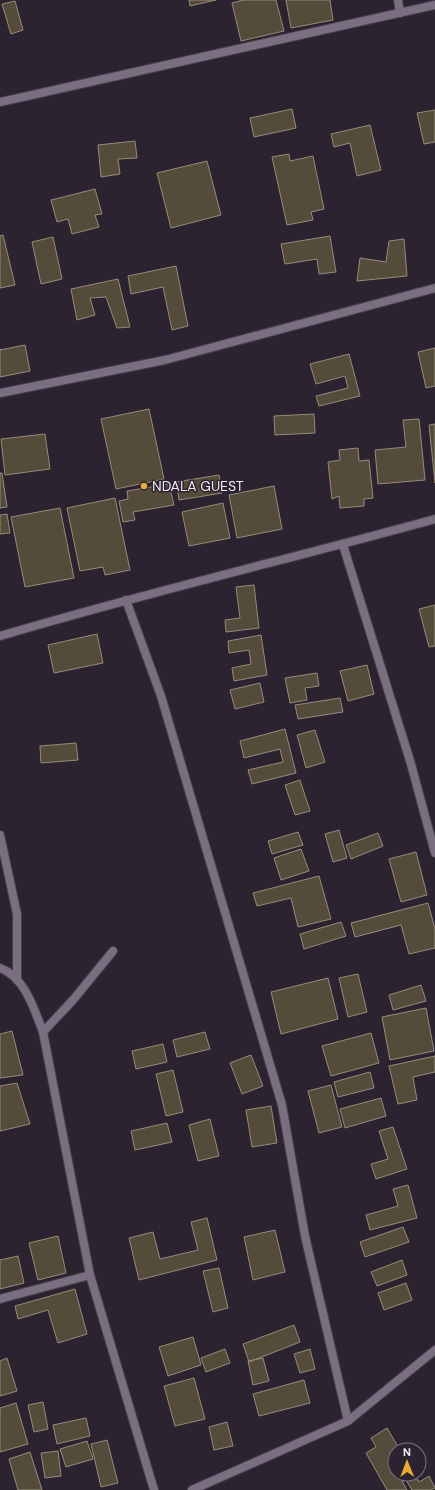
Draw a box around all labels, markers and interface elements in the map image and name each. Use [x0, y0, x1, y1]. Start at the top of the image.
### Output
place label: NDALA GUEST [152, 477, 244, 495]
marker: NDALA GUEST [139, 481, 149, 491]
north arrow [387, 1442, 427, 1482]
text: N [403, 1445, 411, 1459]

